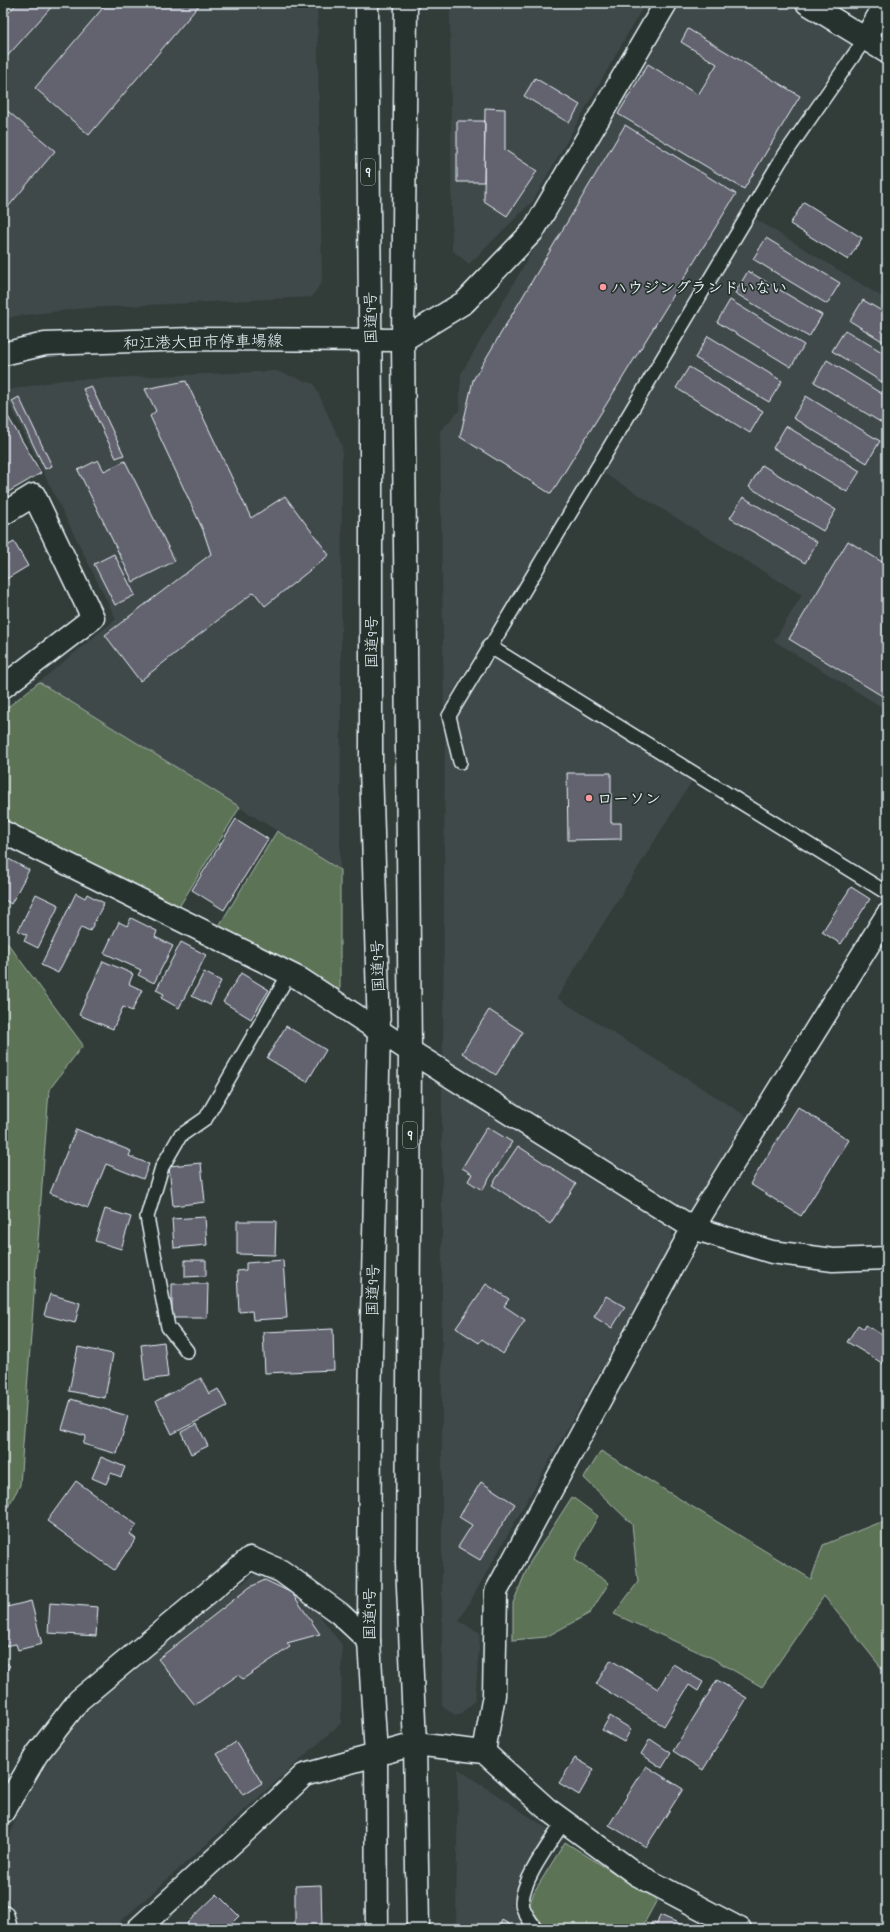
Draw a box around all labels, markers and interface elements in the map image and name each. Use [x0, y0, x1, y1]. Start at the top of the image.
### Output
road number: 9 [361, 159, 375, 185]
place label: ハウジングランドいない [611, 277, 787, 301]
marker: ハウジングランドいない [598, 282, 608, 292]
street label: 国道9号 [360, 291, 384, 345]
street label: 和江港大田市停車場線 [123, 330, 283, 356]
street label: 国道9号 [361, 616, 385, 668]
place label: ローソン [597, 788, 661, 812]
marker: ローソン [584, 793, 594, 803]
street label: 国道9号 [366, 939, 392, 993]
road number: 9 [403, 1122, 417, 1148]
street label: 国道9号 [362, 1263, 386, 1317]
street label: 国道9号 [359, 1588, 383, 1640]

